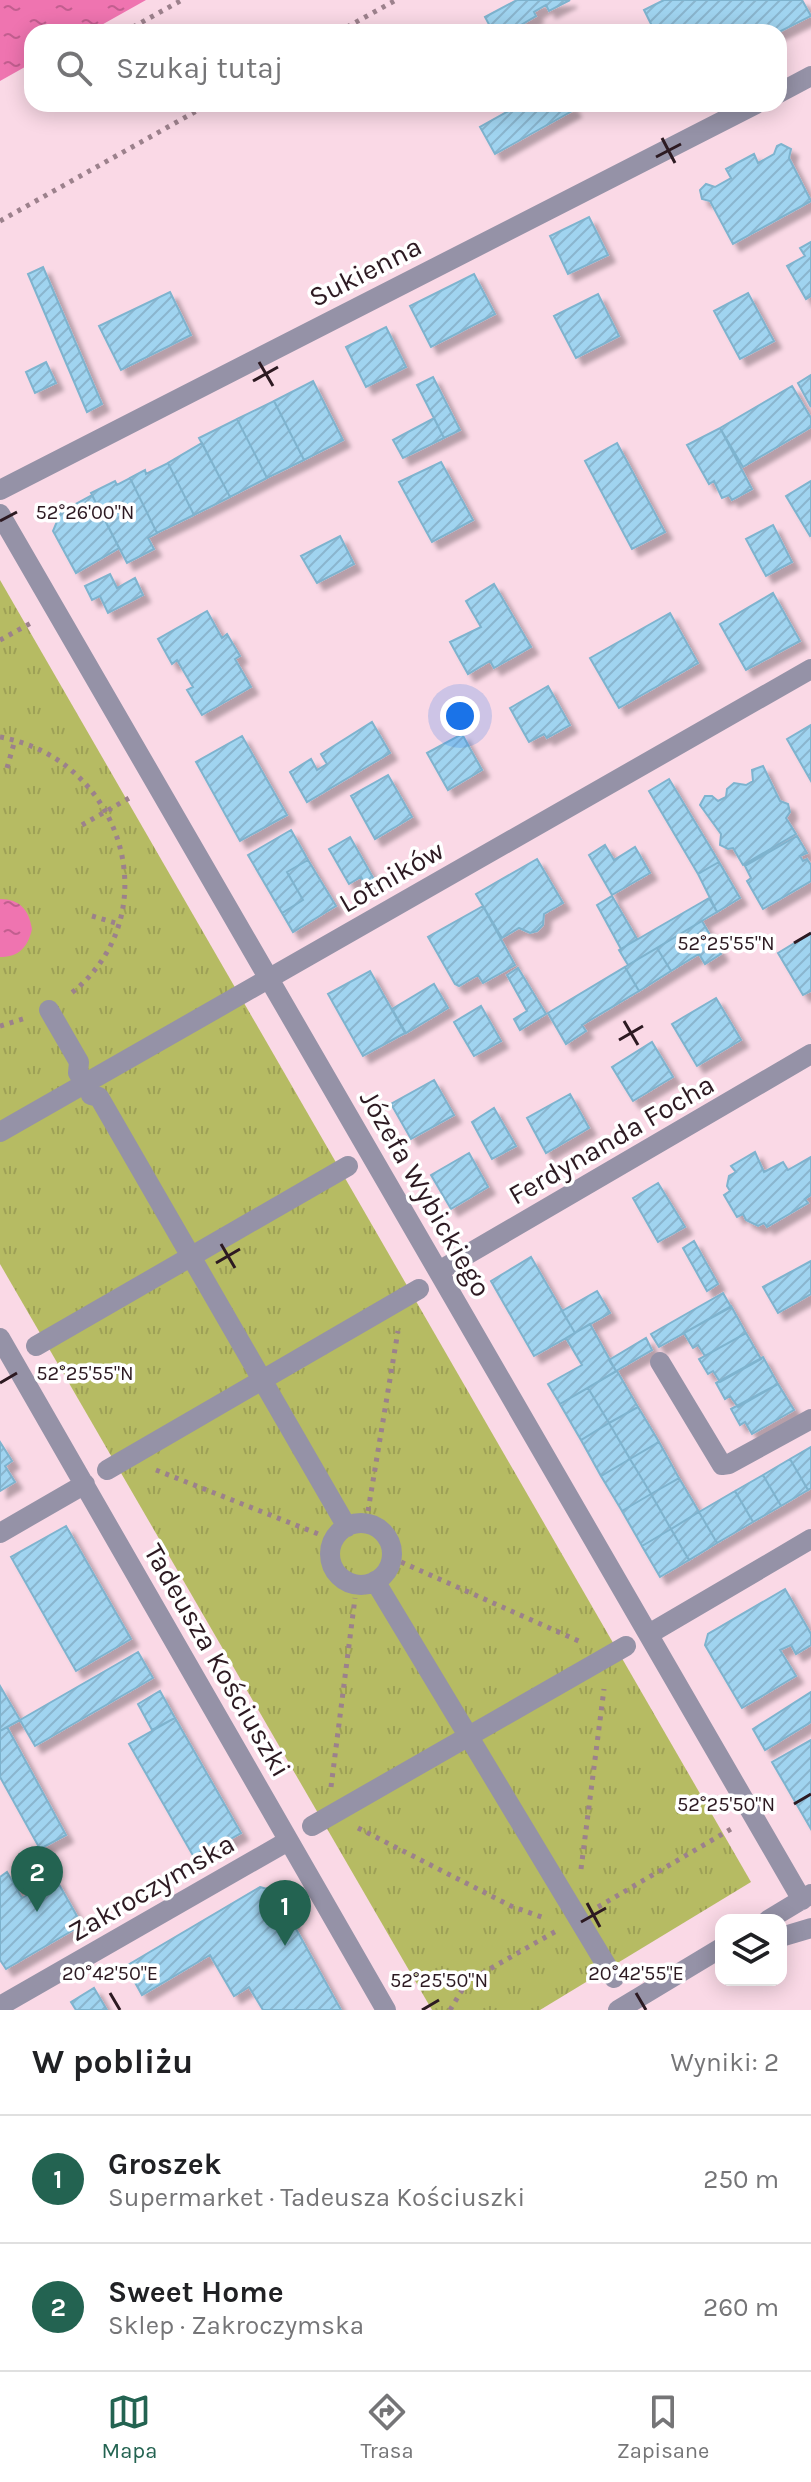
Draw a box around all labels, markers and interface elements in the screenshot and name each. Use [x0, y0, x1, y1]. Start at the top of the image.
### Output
search box [24, 24, 787, 112]
icon: search [52, 46, 96, 90]
text: Szukaj tutaj [116, 50, 283, 86]
street label: Sukienna [304, 229, 427, 314]
text: 52°26'00"N [36, 501, 134, 524]
your location [440, 696, 480, 736]
street label: Lotników [333, 833, 450, 920]
text: 52°25'55"N [677, 932, 775, 955]
street label: Ferdynanda Focha [503, 1067, 720, 1212]
street label: Józefa Wybickiego [353, 1084, 498, 1302]
text: 52°25'55"N [36, 1362, 134, 1385]
street label: Tadeusza Kościuszki [137, 1538, 298, 1783]
text: 52°25'50"N [677, 1793, 775, 1816]
street label: Zakroczymska [62, 1827, 240, 1948]
pin: 2 [11, 1846, 63, 1912]
pin: 1 [259, 1880, 311, 1946]
map controls [715, 1914, 787, 1986]
button: layers [715, 1914, 787, 1986]
text: 20°42'50"E [62, 1962, 158, 1985]
text: 20°42'55"E [588, 1962, 684, 1985]
text: 52°25'50"N [390, 1969, 488, 1992]
text: W pobliżu [32, 2042, 193, 2082]
text: Wyniki: 2 [671, 2047, 779, 2078]
text: Groszek [108, 2146, 221, 2182]
text: 1 [53, 2164, 63, 2195]
text: 250 m [703, 2164, 779, 2195]
text: Supermarket · Tadeusza Kościuszki [108, 2182, 525, 2213]
text: Sweet Home [108, 2274, 284, 2310]
text: 2 [50, 2292, 66, 2323]
text: 260 m [703, 2292, 779, 2323]
text: Sklep · Zakroczymska [108, 2310, 364, 2341]
tab: Mapa [102, 2390, 157, 2464]
tab: Trasa [360, 2390, 414, 2464]
tab: Zapisane [617, 2390, 709, 2464]

